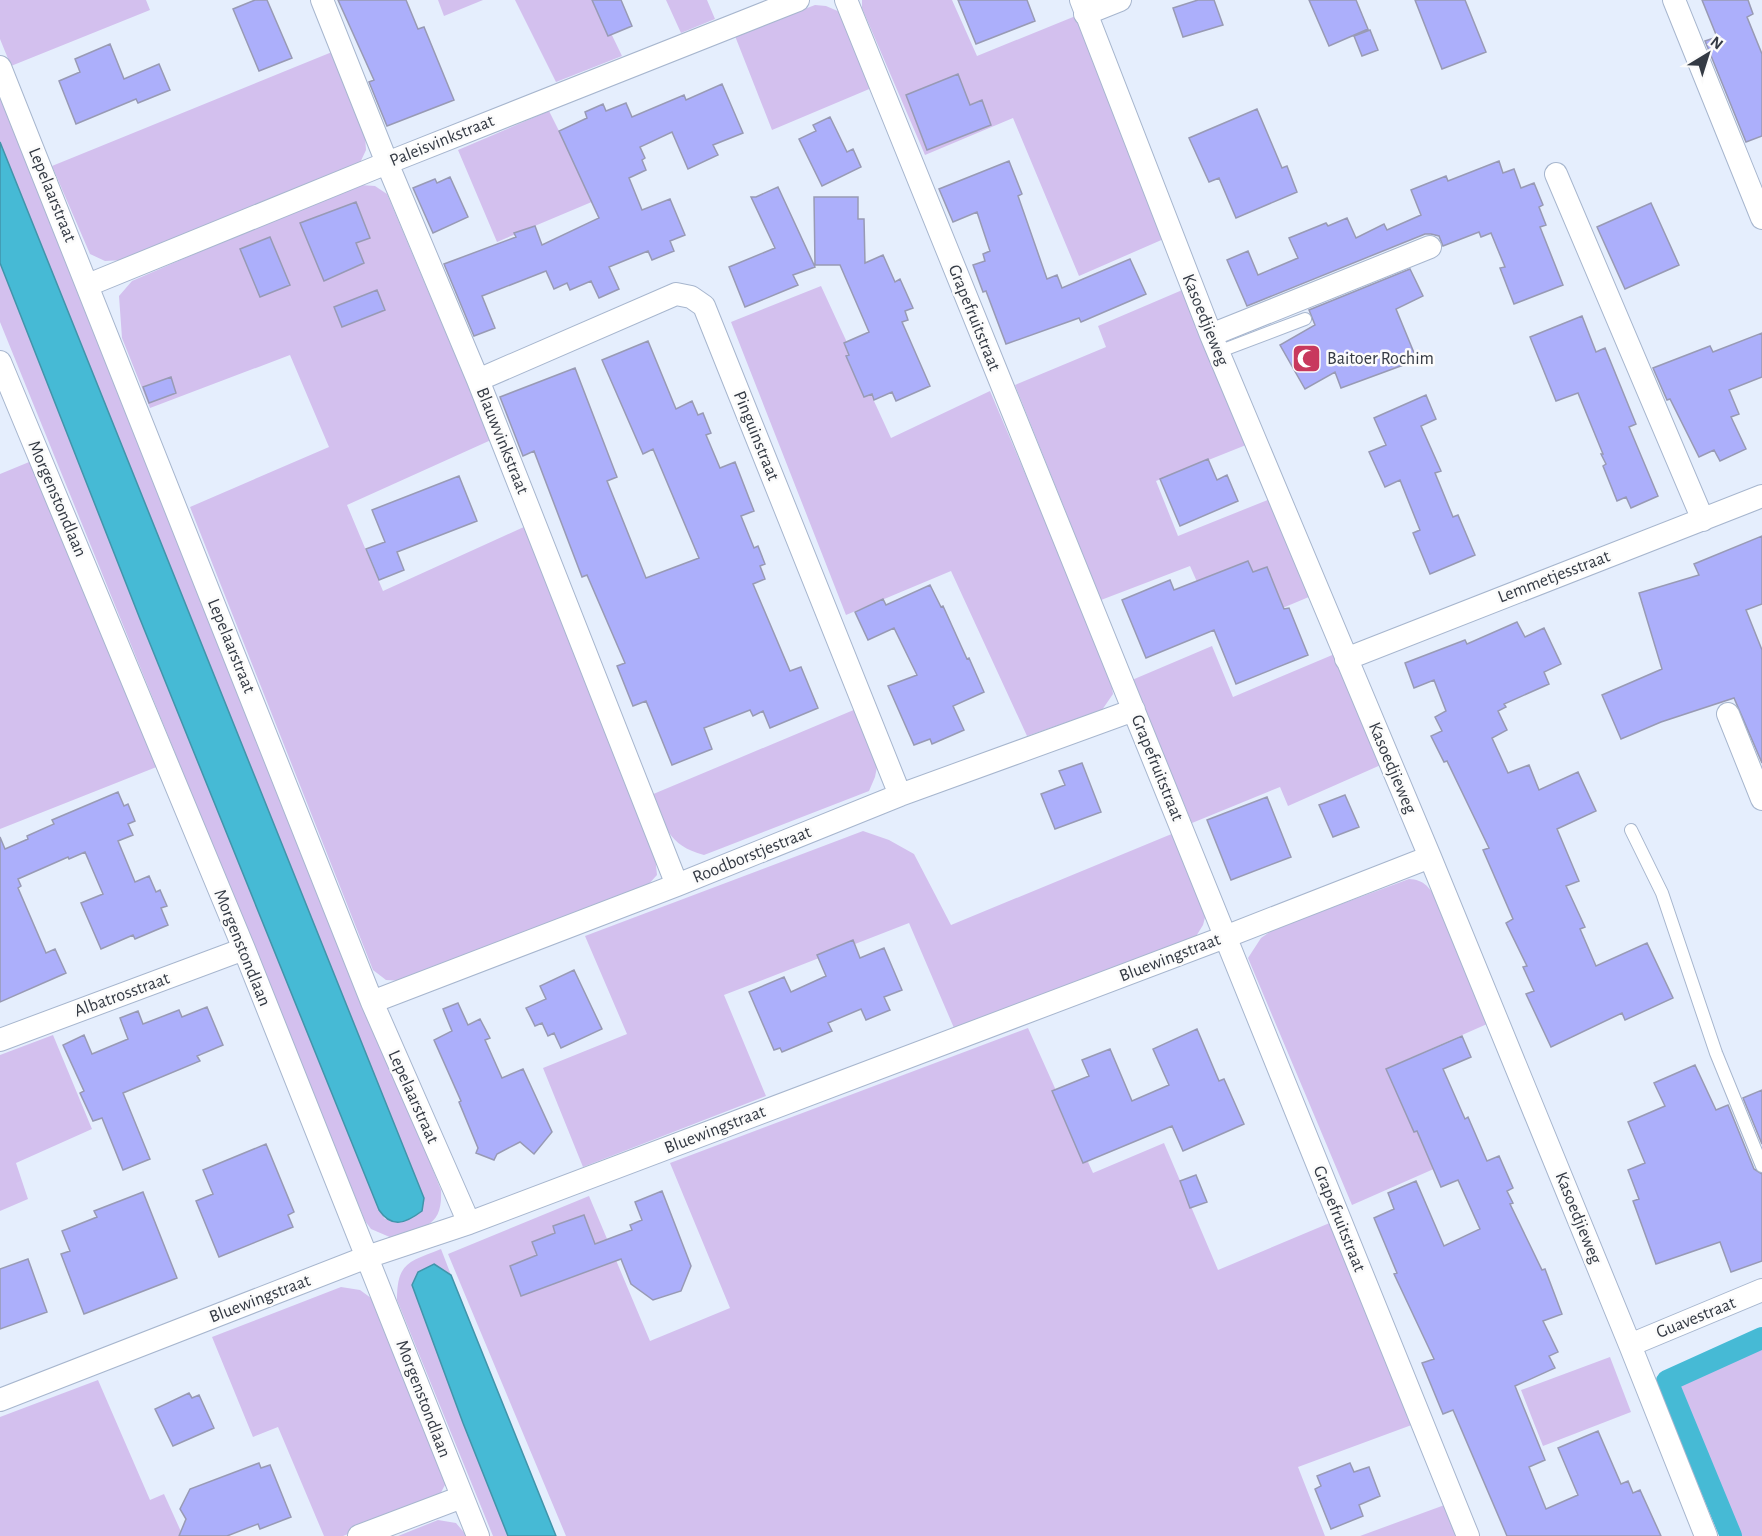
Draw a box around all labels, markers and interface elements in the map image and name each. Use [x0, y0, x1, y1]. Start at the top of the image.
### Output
north arrow [1678, 24, 1738, 84]
text: N [1707, 33, 1726, 53]
street label: Paleisvinkstraat [387, 112, 497, 170]
street label: Lepelaarstraat [25, 145, 79, 245]
street label: Grapefruitstraat [945, 262, 1004, 374]
street label: Kasoedjieweg [1178, 272, 1232, 369]
mosque icon: Baitoer Rochim [1290, 343, 1322, 375]
place label: Baitoer Rochim [1327, 350, 1434, 368]
street label: Blauwvinkstraat [472, 385, 532, 497]
street label: Pinguinstraat [730, 389, 782, 484]
street label: Morgenstondlaan [24, 438, 90, 560]
street label: Lemmetjesstraat [1496, 547, 1613, 607]
street label: Lepelaarstraat [204, 596, 258, 696]
street label: Grapefruitstraat [1128, 712, 1187, 824]
street label: Kasoedjieweg [1365, 720, 1419, 817]
street label: Roodborstjestraat [690, 823, 814, 887]
street label: Morgenstondlaan [210, 887, 274, 1009]
street label: Bluewingstraat [1117, 930, 1223, 985]
street label: Albatrosstraat [72, 969, 172, 1021]
street label: Lepelaarstraat [384, 1048, 442, 1147]
street label: Bluewingstraat [662, 1102, 768, 1157]
street label: Grapefruitstraat [1310, 1163, 1369, 1275]
street label: Kasoedjieweg [1551, 1170, 1605, 1267]
street label: Bluewingstraat [207, 1271, 313, 1326]
street label: Guavestraat [1654, 1294, 1738, 1342]
street label: Morgenstondlaan [392, 1338, 454, 1460]

